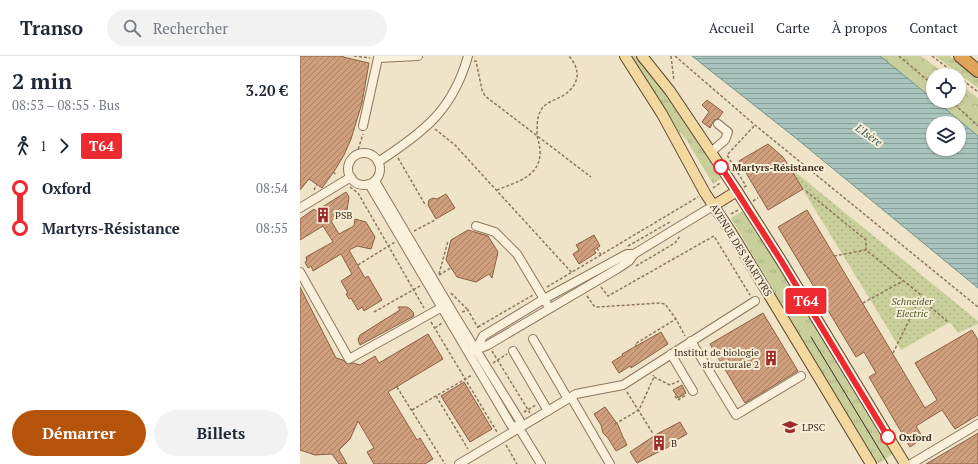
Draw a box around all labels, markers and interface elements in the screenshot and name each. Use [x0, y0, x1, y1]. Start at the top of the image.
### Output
search box [107, 10, 387, 46]
text: Transo [20, 15, 83, 40]
icon: search [121, 17, 143, 39]
text: Rechercher [153, 18, 228, 38]
text: Accueil [709, 18, 754, 37]
text: Carte [776, 18, 810, 37]
text: À propos [832, 18, 887, 37]
text: Contact [909, 18, 958, 37]
text: 2 min [12, 66, 72, 95]
map controls [926, 68, 966, 156]
button: locate [926, 68, 966, 108]
text: 3.20 € [246, 80, 288, 100]
text: 08:53 – 08:55 · Bus [12, 96, 120, 114]
button: layers [926, 116, 966, 156]
water label: L'Isère [852, 120, 885, 149]
icon: walk [12, 135, 34, 157]
icon: forward [53, 135, 75, 157]
text: T64 [89, 136, 114, 155]
text: 1 [40, 137, 47, 155]
marker: Martyrs-Résistance [713, 159, 729, 175]
place label: Martyrs-Résistance [732, 161, 825, 174]
text: Oxford [42, 178, 91, 198]
text: 08:54 [256, 179, 288, 197]
street label: AVENUE DES MARTYRS [707, 201, 775, 299]
building icon: PSB [314, 206, 332, 224]
place label: PSB [335, 209, 352, 222]
text: Martyrs-Résistance [42, 218, 180, 238]
text: 08:55 [256, 219, 288, 237]
line badge: T64 [783, 288, 829, 314]
text: T64 [793, 291, 819, 310]
park label: Schneider Electric [891, 295, 934, 320]
place label: Institut de biologie structurale 2 [674, 346, 759, 371]
building icon: Institut de biologie structurale 2 [762, 349, 780, 367]
button: Démarrer [12, 410, 146, 456]
button: Billets [154, 410, 288, 456]
school or university icon: LPSC [781, 418, 799, 436]
place label: LPSC [802, 421, 825, 434]
marker: Oxford [880, 429, 896, 445]
place label: Oxford [899, 431, 932, 444]
building icon: B [650, 434, 668, 452]
place label: B [671, 437, 677, 450]

